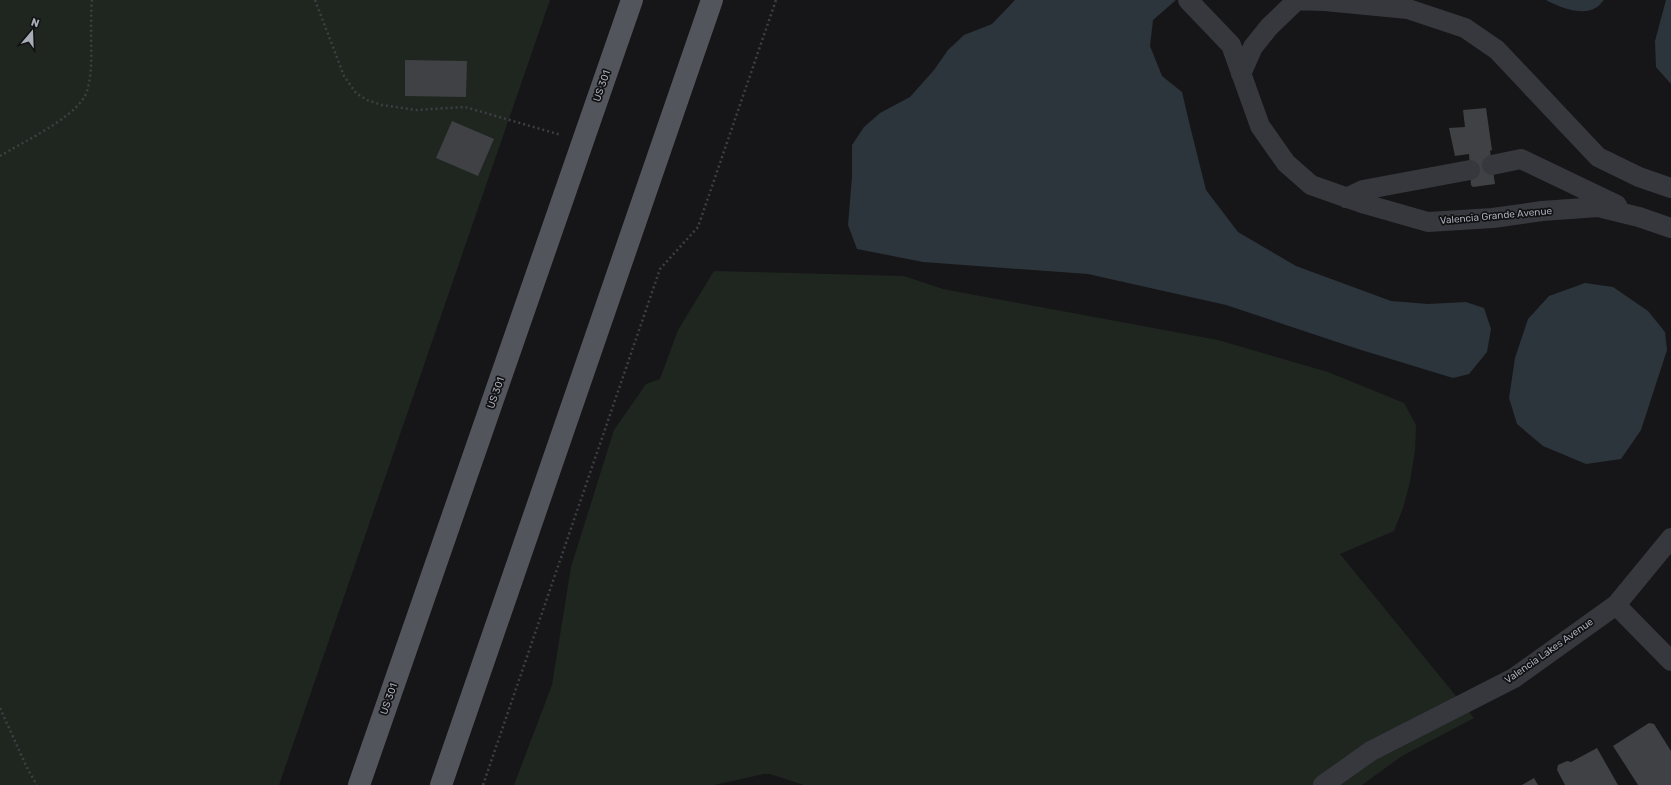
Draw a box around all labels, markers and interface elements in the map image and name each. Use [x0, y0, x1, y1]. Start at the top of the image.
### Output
north arrow [12, 12, 52, 52]
text: N [29, 16, 41, 30]
street label: US 301 [591, 69, 613, 103]
street label: Valencia Grande Avenue [1440, 205, 1553, 227]
street label: US 301 [485, 376, 507, 410]
street label: Valencia Lakes Avenue [1502, 616, 1596, 686]
street label: US 301 [378, 682, 400, 716]

